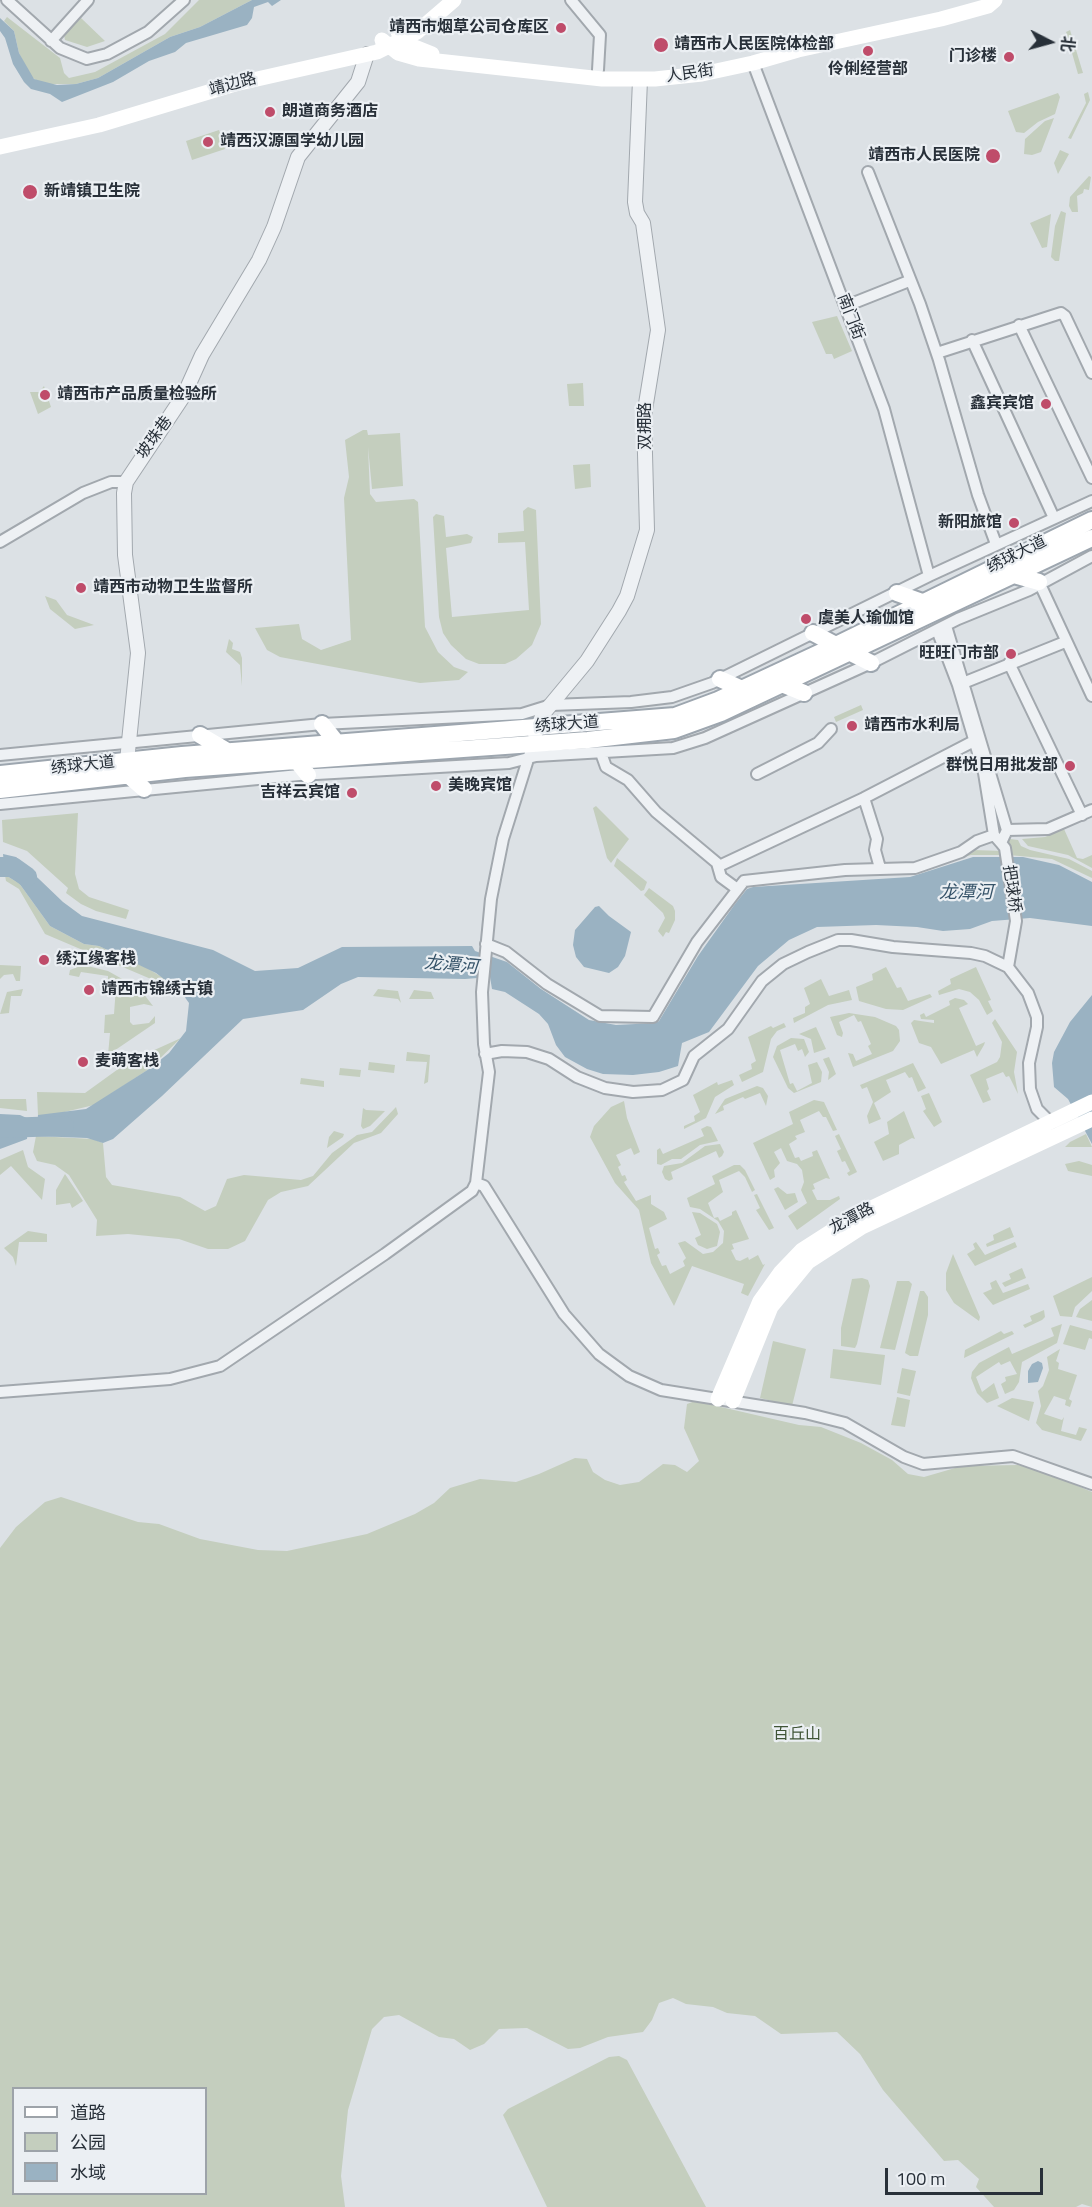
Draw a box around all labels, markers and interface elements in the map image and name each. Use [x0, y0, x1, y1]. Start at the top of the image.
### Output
north arrow [1020, 12, 1080, 72]
place label: 靖西市烟草公司仓库区 [389, 18, 549, 38]
marker: 靖西市烟草公司仓库区 [554, 21, 568, 35]
place label: 靖西市人民医院体检部 [674, 35, 834, 55]
text: 北 [1055, 35, 1081, 53]
marker: 靖西市人民医院体检部 [652, 36, 670, 54]
marker: 伶俐经营部 [861, 44, 875, 58]
place label: 门诊楼 [949, 47, 997, 67]
marker: 门诊楼 [1002, 50, 1016, 64]
place label: 伶俐经营部 [828, 60, 908, 80]
street label: 人民街 [665, 61, 715, 87]
street label: 靖边路 [207, 70, 259, 100]
place label: 朗道商务酒店 [282, 102, 378, 122]
marker: 朗道商务酒店 [263, 105, 277, 119]
place label: 靖西汉源国学幼儿园 [220, 132, 364, 152]
marker: 靖西汉源国学幼儿园 [201, 135, 215, 149]
place label: 靖西市人民医院 [868, 146, 980, 166]
marker: 靖西市人民医院 [984, 147, 1002, 165]
place label: 新靖镇卫生院 [44, 182, 140, 202]
marker: 新靖镇卫生院 [21, 183, 39, 201]
street label: 南门街 [832, 291, 868, 343]
place label: 靖西市产品质量检验所 [57, 385, 217, 405]
marker: 靖西市产品质量检验所 [38, 388, 52, 402]
place label: 鑫宾宾馆 [970, 394, 1034, 414]
marker: 鑫宾宾馆 [1039, 397, 1053, 411]
street label: 双拥路 [636, 402, 656, 450]
street label: 坡珠巷 [133, 413, 177, 463]
place label: 新阳旅馆 [938, 513, 1002, 533]
marker: 新阳旅馆 [1007, 516, 1021, 530]
street label: 绣球大道 [984, 532, 1050, 578]
place label: 靖西市动物卫生监督所 [93, 578, 253, 598]
marker: 靖西市动物卫生监督所 [74, 581, 88, 595]
place label: 虞美人瑜伽馆 [818, 609, 914, 629]
marker: 虞美人瑜伽馆 [799, 612, 813, 626]
place label: 旺旺门市部 [919, 644, 999, 664]
marker: 旺旺门市部 [1004, 647, 1018, 661]
street label: 绣球大道 [534, 713, 600, 737]
place label: 靖西市水利局 [864, 716, 960, 736]
marker: 靖西市水利局 [845, 719, 859, 733]
street label: 绣球大道 [50, 753, 116, 779]
place label: 群悦日用批发部 [946, 756, 1058, 776]
marker: 群悦日用批发部 [1063, 759, 1077, 773]
place label: 美晚宾馆 [448, 776, 512, 796]
marker: 美晚宾馆 [429, 779, 443, 793]
place label: 吉祥云宾馆 [260, 783, 340, 803]
marker: 吉祥云宾馆 [345, 786, 359, 800]
street label: 把球桥 [998, 864, 1024, 914]
water label: 龙潭河 [939, 883, 993, 905]
place label: 绣江缘客栈 [56, 950, 136, 970]
marker: 绣江缘客栈 [37, 953, 51, 967]
water label: 龙潭河 [423, 953, 479, 979]
place label: 靖西市锦绣古镇 [101, 980, 213, 1000]
marker: 靖西市锦绣古镇 [82, 983, 96, 997]
place label: 麦萌客栈 [95, 1052, 159, 1072]
marker: 麦萌客栈 [76, 1055, 90, 1069]
street label: 龙潭路 [826, 1199, 878, 1239]
park label: 百丘山 [773, 1725, 821, 1745]
legend [12, 2087, 207, 2195]
text: 道路 [70, 2099, 106, 2126]
text: 公园 [70, 2129, 106, 2156]
scale bar [888, 2156, 1046, 2194]
text: 水域 [70, 2159, 106, 2186]
text: 100 m [896, 2165, 945, 2192]

